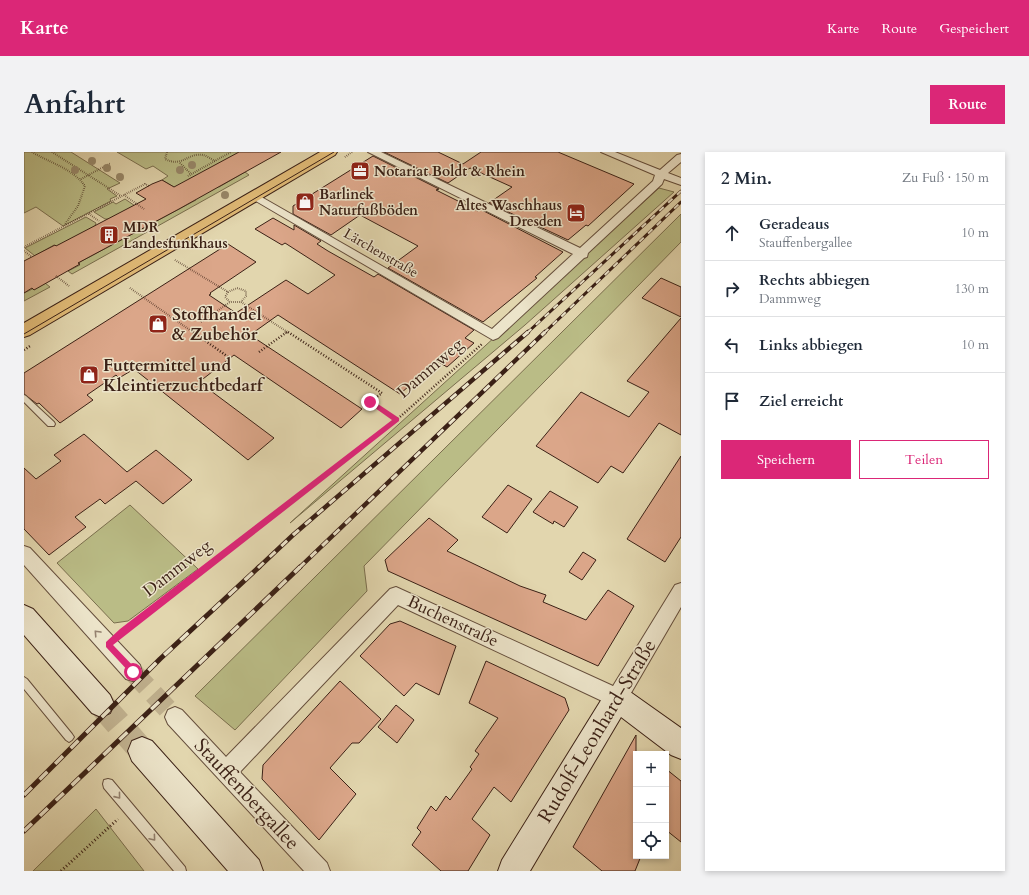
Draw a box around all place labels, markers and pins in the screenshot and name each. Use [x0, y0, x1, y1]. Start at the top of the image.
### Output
office icon: Notariat Boldt & Rhein [349, 160, 371, 182]
place label: Notariat Boldt & Rhein [374, 162, 525, 181]
place label: Barlinek Naturfußböden [319, 185, 418, 220]
shop icon: Barlinek Naturfußböden [294, 191, 316, 213]
place label: Altes Waschhaus Dresden [456, 196, 562, 231]
hotel icon: Altes Waschhaus Dresden [565, 202, 587, 224]
place label: MDR Landesfunkhaus [123, 218, 228, 253]
building icon: MDR Landesfunkhaus [98, 224, 120, 246]
place label: Stoffhandel & Zubehör [172, 303, 262, 346]
shop icon: Stoffhandel & Zubehör [147, 313, 169, 335]
place label: Futtermittel und Kleintierzuchtbedarf [103, 354, 266, 397]
shop icon: Futtermittel und Kleintierzuchtbedarf [78, 364, 100, 386]

